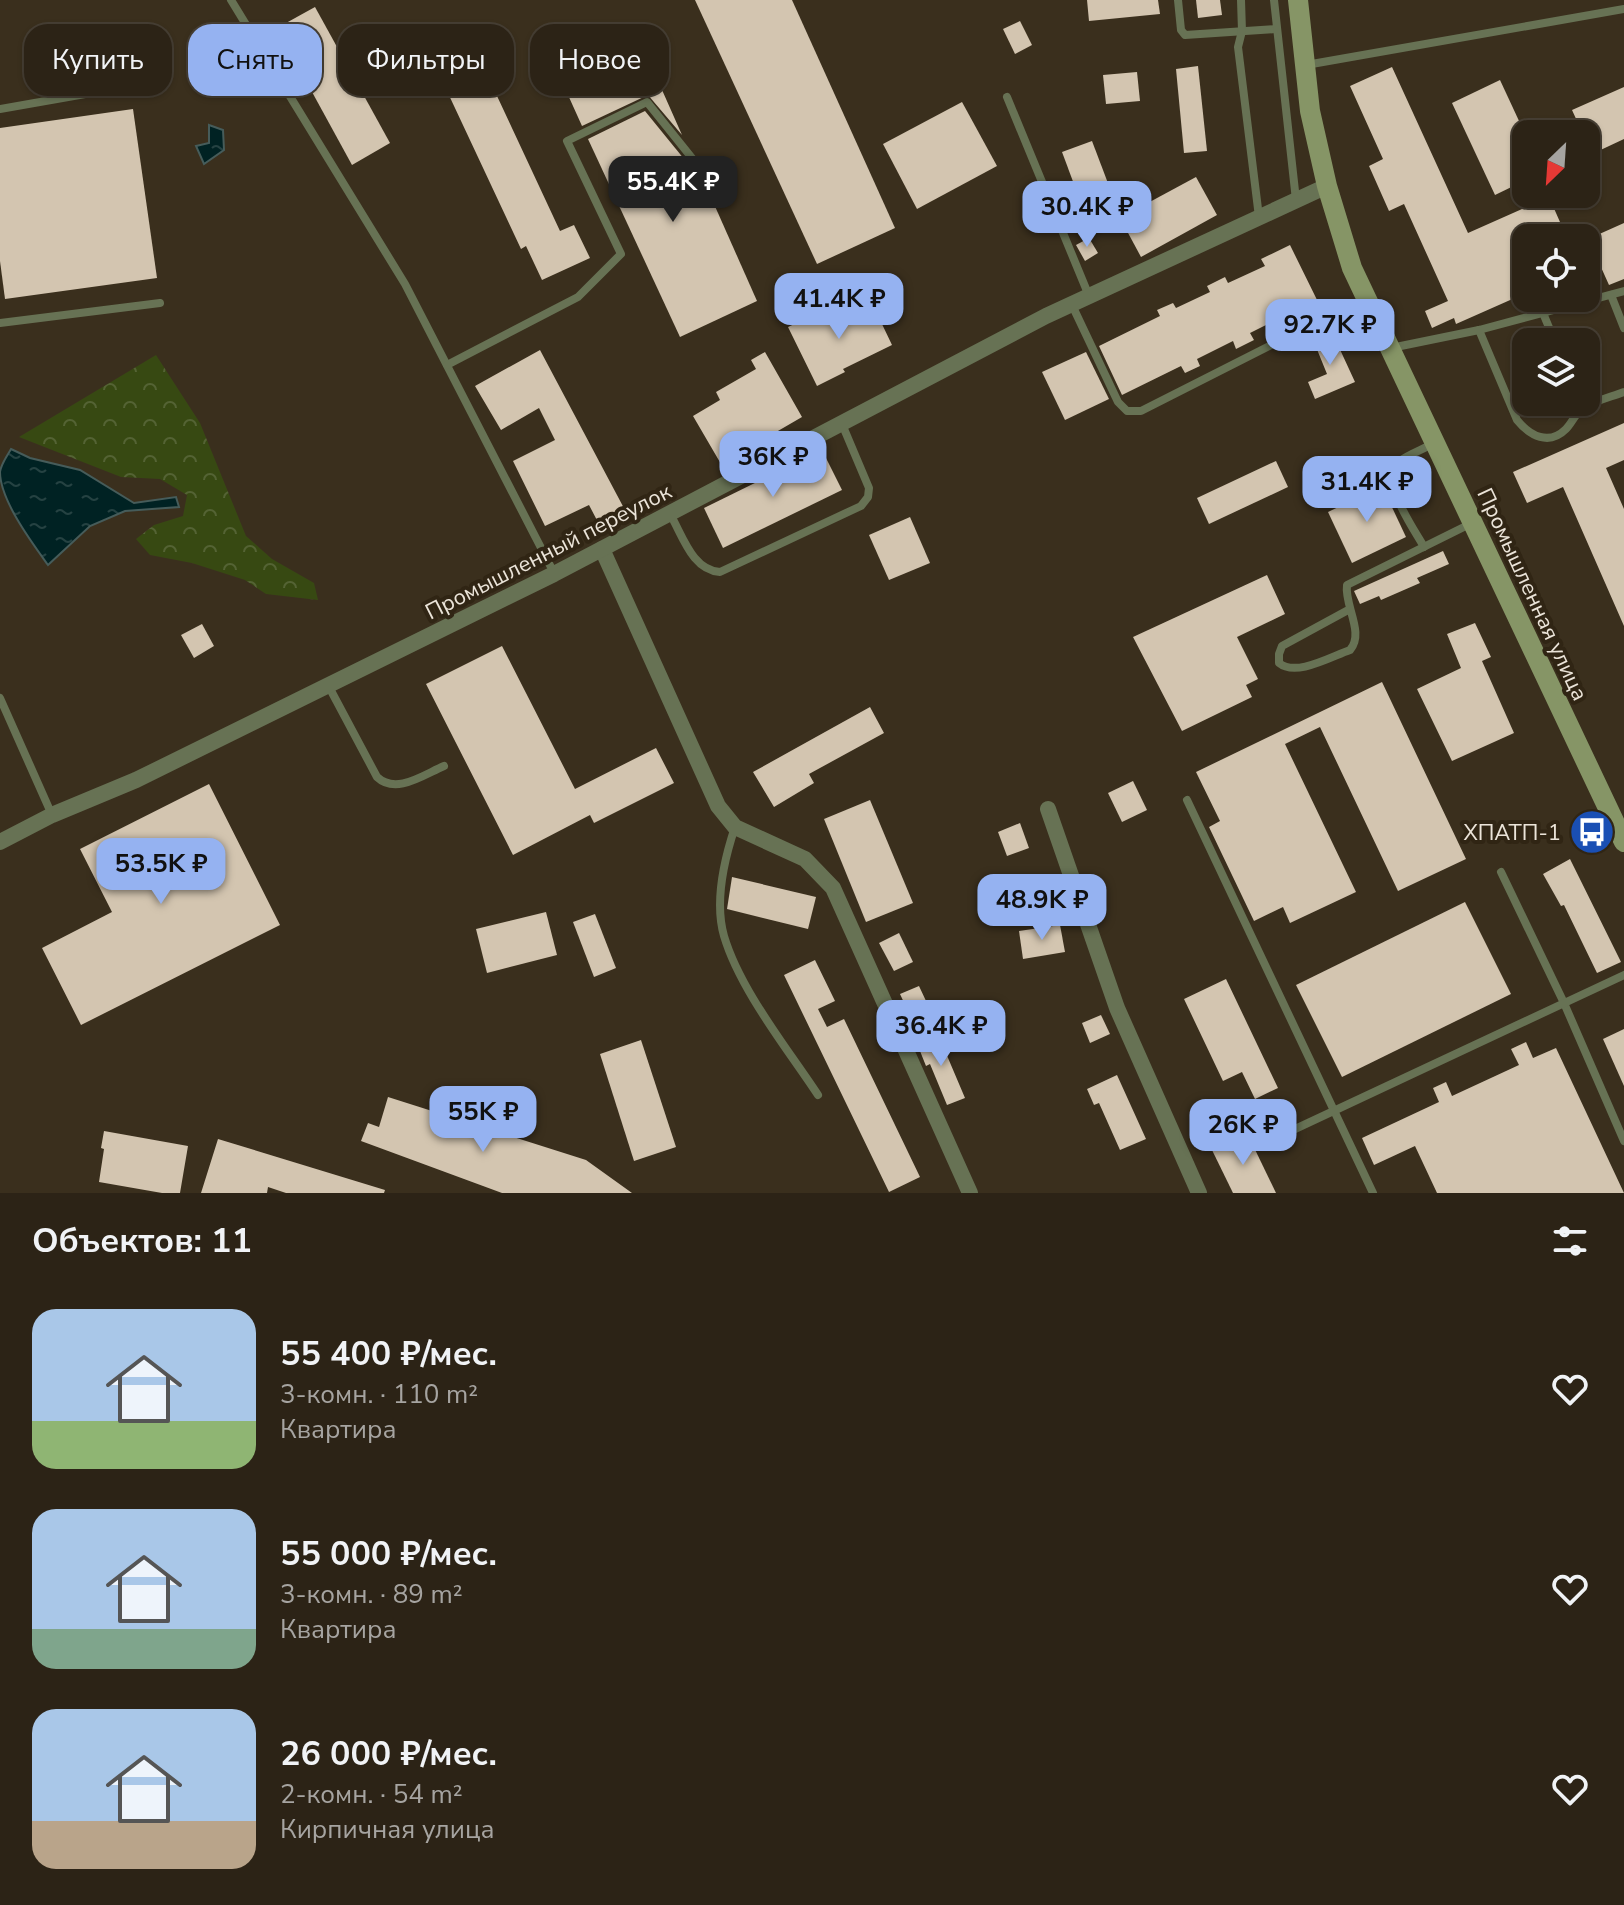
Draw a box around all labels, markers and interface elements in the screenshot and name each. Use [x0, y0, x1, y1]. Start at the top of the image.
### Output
chip: Купить [24, 24, 172, 96]
chip: Снять [188, 24, 322, 96]
chip: Фильтры [338, 24, 514, 96]
chip: Новое [530, 24, 669, 96]
north arrow [1512, 120, 1600, 208]
map controls [1512, 120, 1600, 416]
pin: 55.4K ₽ [599, 156, 747, 224]
text: 55.4K ₽ [626, 164, 720, 199]
pin: 30.4K ₽ [1013, 181, 1161, 249]
text: 30.4K ₽ [1040, 189, 1134, 224]
button: locate [1512, 224, 1600, 312]
pin: 41.4K ₽ [765, 273, 913, 341]
text: 41.4K ₽ [792, 281, 886, 316]
pin: 92.7K ₽ [1256, 299, 1404, 367]
text: 92.7K ₽ [1283, 307, 1377, 342]
button: layers [1512, 328, 1600, 416]
pin: 36K ₽ [717, 431, 829, 499]
text: 36K ₽ [737, 439, 809, 474]
pin: 31.4K ₽ [1293, 456, 1441, 524]
text: 31.4K ₽ [1320, 464, 1414, 499]
street label: Промышленный переулок [420, 477, 677, 627]
street label: Промышленная улица [1470, 483, 1595, 706]
bus stop icon: ХПАТП-1 [1568, 808, 1616, 856]
place label: ХПАТП-1 [1463, 818, 1561, 848]
pin: 53.5K ₽ [87, 838, 235, 906]
text: 53.5K ₽ [114, 846, 208, 881]
pin: 48.9K ₽ [968, 874, 1116, 942]
text: 48.9K ₽ [995, 882, 1089, 917]
pin: 36.4K ₽ [867, 1000, 1015, 1068]
text: 36.4K ₽ [894, 1008, 988, 1043]
pin: 55K ₽ [427, 1086, 539, 1154]
text: 55K ₽ [447, 1094, 519, 1129]
pin: 26K ₽ [1187, 1099, 1299, 1167]
text: 26K ₽ [1207, 1107, 1279, 1142]
text: Объектов: 11 [32, 1218, 252, 1264]
icon: filters [1548, 1219, 1592, 1263]
text: 55 400 ₽/мес. [280, 1331, 497, 1377]
icon: home [96, 1341, 192, 1437]
icon: heart [1548, 1367, 1592, 1411]
text: 3-комн. · 110 m² [280, 1377, 478, 1412]
text: Квартира [280, 1412, 396, 1447]
text: 55 000 ₽/мес. [280, 1531, 497, 1577]
icon: home [96, 1541, 192, 1637]
icon: heart [1548, 1567, 1592, 1611]
text: 3-комн. · 89 m² [280, 1577, 463, 1612]
text: Квартира [280, 1612, 396, 1647]
text: 26 000 ₽/мес. [280, 1731, 497, 1777]
icon: home [96, 1741, 192, 1837]
icon: heart [1548, 1767, 1592, 1811]
text: 2-комн. · 54 m² [280, 1777, 463, 1812]
text: Кирпичная улица [280, 1812, 494, 1847]

